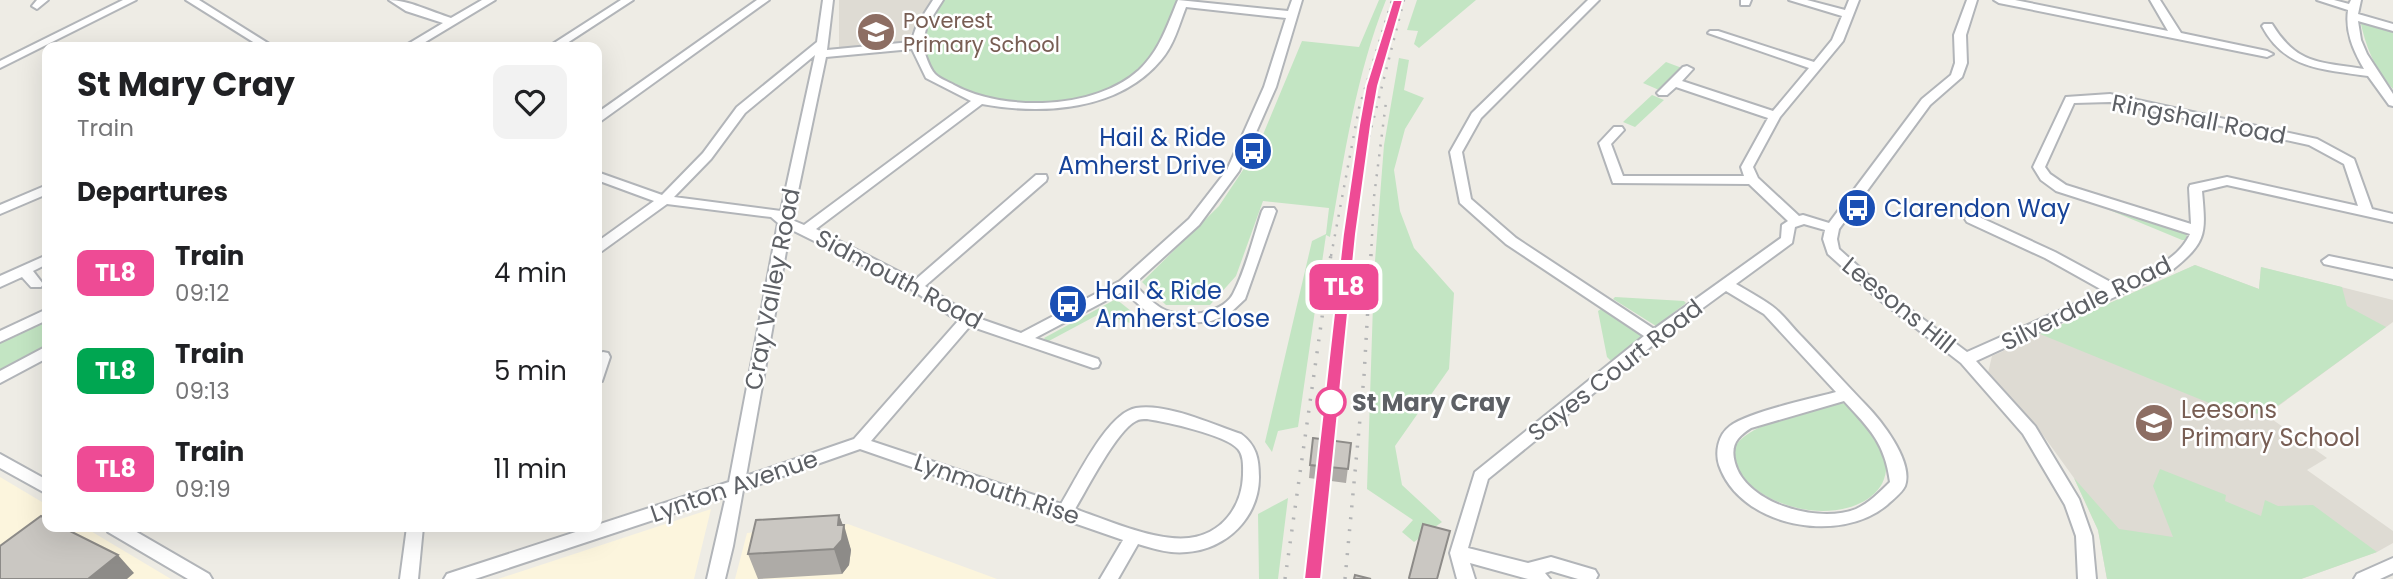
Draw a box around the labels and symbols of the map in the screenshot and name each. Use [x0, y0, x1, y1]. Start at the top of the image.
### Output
place label: Poverest Primary School [903, 6, 1060, 59]
school or university icon: Poverest Primary School [855, 11, 897, 53]
street label: Ringshall Road [2109, 86, 2289, 152]
place label: Hail & Ride Amherst Drive [1058, 121, 1226, 182]
bus stop icon: Hail & Ride Amherst Drive [1232, 130, 1274, 172]
street label: Cray Valley Road [736, 185, 808, 393]
bus stop icon: Clarendon Way [1836, 187, 1878, 229]
place label: Clarendon Way [1884, 192, 2071, 225]
street label: Sidmouth Road [810, 221, 988, 337]
street label: Silverdale Road [1996, 248, 2176, 358]
street label: Leesons Hill [1836, 249, 1962, 361]
line badge: TL8 [1304, 264, 1384, 310]
place label: Hail & Ride Amherst Close [1095, 274, 1270, 335]
bus stop icon: Hail & Ride Amherst Close [1047, 283, 1089, 325]
street label: Sayes Court Road [1521, 291, 1709, 449]
place label: St Mary Cray [1352, 386, 1511, 419]
marker: St Mary Cray [1316, 387, 1346, 417]
place label: Leesons Primary School [2181, 393, 2360, 454]
school or university icon: Leesons Primary School [2133, 402, 2175, 444]
street label: Lynton Avenue [646, 442, 822, 530]
street label: Lynmouth Rise [910, 445, 1084, 533]

